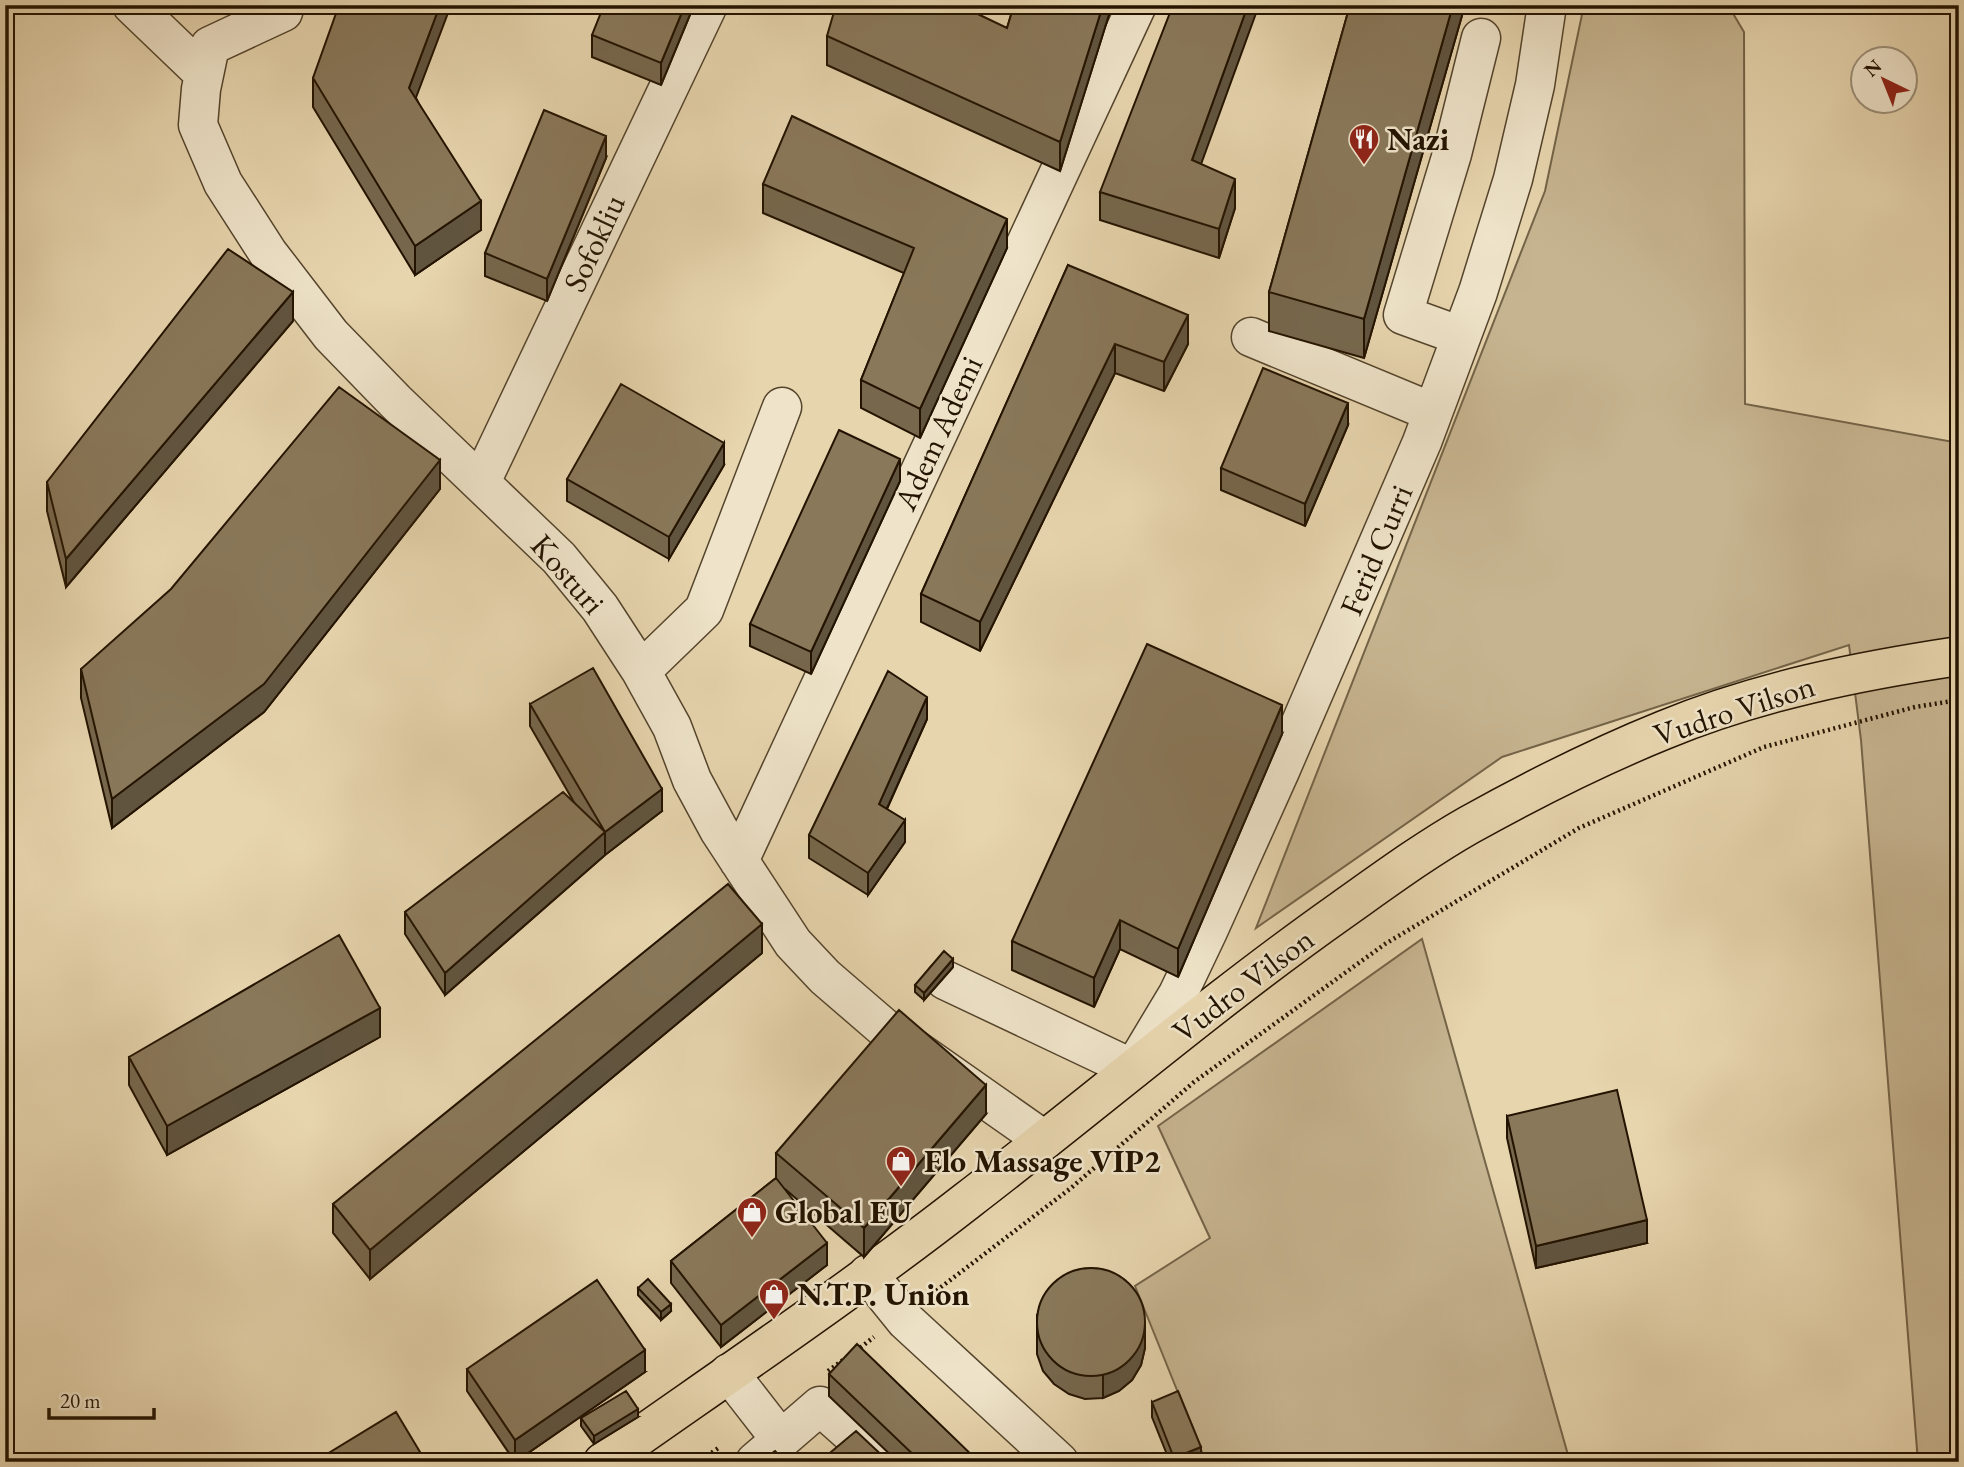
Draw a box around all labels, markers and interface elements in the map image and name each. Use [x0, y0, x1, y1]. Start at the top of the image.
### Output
north arrow [1848, 46, 1918, 116]
text: N [1859, 53, 1887, 82]
place label: Nazi [1387, 118, 1450, 160]
restaurant icon: Nazi [1347, 122, 1381, 166]
street label: Sofokliu [553, 187, 635, 298]
street label: Adem Ademi [884, 349, 992, 518]
street label: Ferid Curri [1330, 478, 1422, 622]
street label: Kosturi [522, 525, 615, 623]
street label: Vudro Vilson [1648, 664, 1820, 756]
street label: Vudro Vilson [1164, 918, 1322, 1052]
place label: Flo Massage VIP2 [924, 1140, 1161, 1182]
shop icon: Flo Massage VIP2 [884, 1144, 918, 1188]
place label: Global EU [775, 1191, 912, 1233]
shop icon: Global EU [735, 1195, 769, 1239]
place label: N.T.P. Union [797, 1273, 970, 1315]
shop icon: N.T.P. Union [757, 1277, 791, 1321]
scale bar [49, 1376, 154, 1420]
text: 20 m [60, 1387, 101, 1414]

